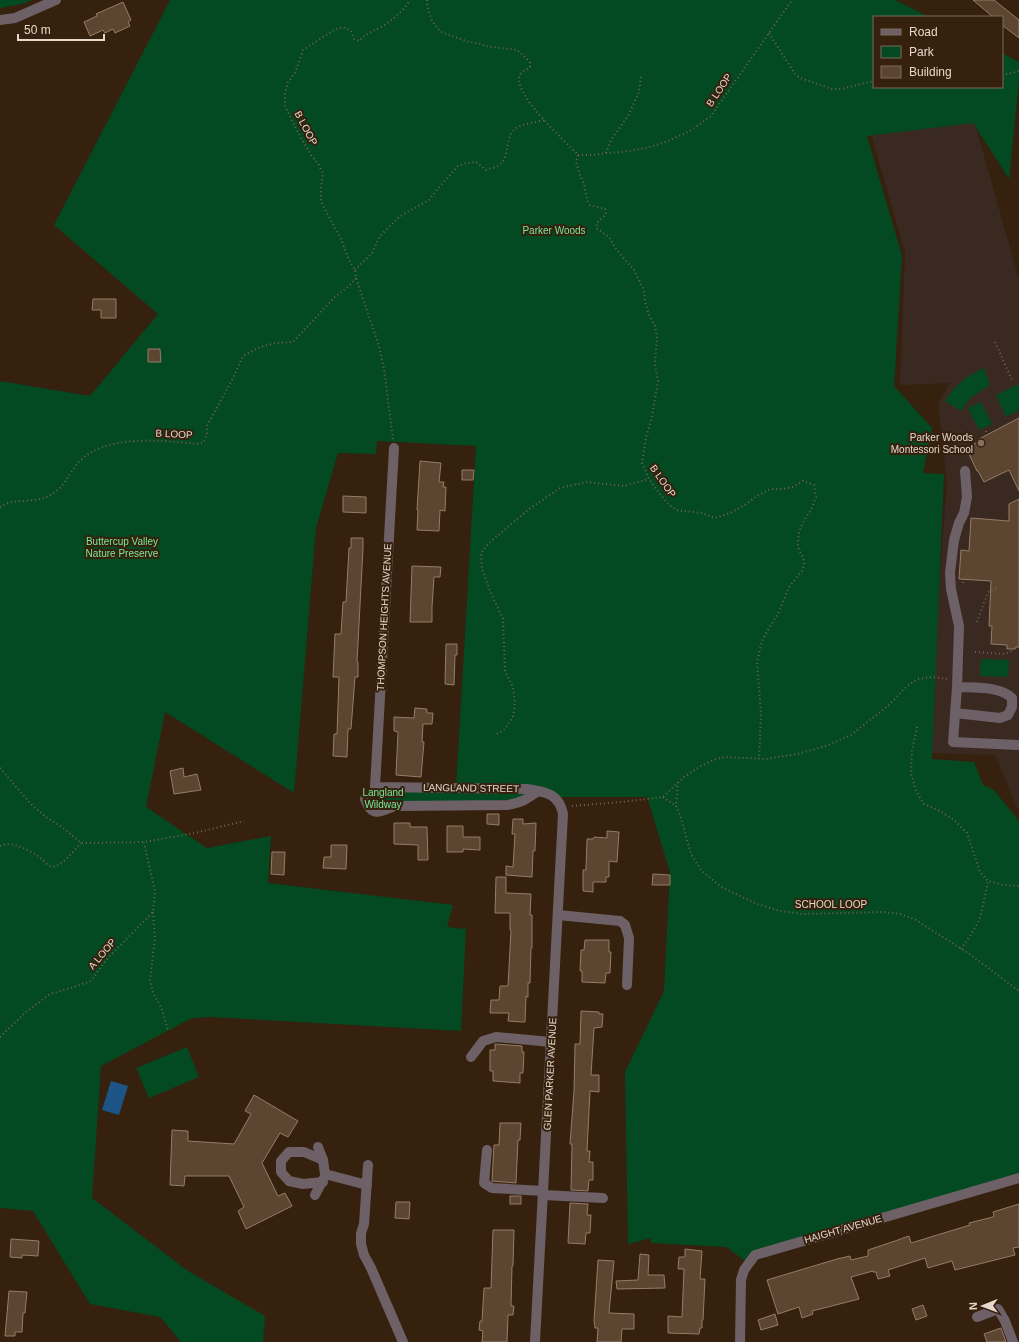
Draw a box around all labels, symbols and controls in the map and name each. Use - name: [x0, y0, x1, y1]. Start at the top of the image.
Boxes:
- scale bar: [18, 16, 104, 42]
- legend: [873, 16, 1003, 88]
- text: 50 m: [24, 23, 51, 37]
- text: Road: [909, 25, 938, 39]
- text: Park: [909, 45, 935, 59]
- text: Building: [909, 65, 952, 79]
- street label: B LOOP: [704, 71, 734, 109]
- street label: B LOOP: [292, 109, 320, 147]
- park label: Parker Woods: [522, 225, 586, 236]
- street label: B LOOP: [155, 428, 193, 440]
- place label: Parker Woods Montessori School: [891, 432, 973, 455]
- marker: Parker Woods Montessori School: [976, 438, 986, 448]
- street label: B LOOP: [648, 463, 678, 500]
- park label: Buttercup Valley Nature Preserve: [86, 536, 159, 559]
- street label: THOMPSON HEIGHTS AVENUE: [375, 543, 393, 691]
- street label: LANGLAND STREET: [423, 782, 519, 794]
- park label: Langland Wildway: [362, 787, 404, 810]
- street label: SCHOOL LOOP: [795, 899, 868, 910]
- street label: A LOOP: [86, 936, 118, 972]
- street label: GLEN PARKER AVENUE: [542, 1017, 558, 1131]
- street label: HAIGHT AVENUE: [803, 1213, 883, 1245]
- north arrow: [963, 1286, 1003, 1326]
- text: N: [967, 1302, 979, 1310]

